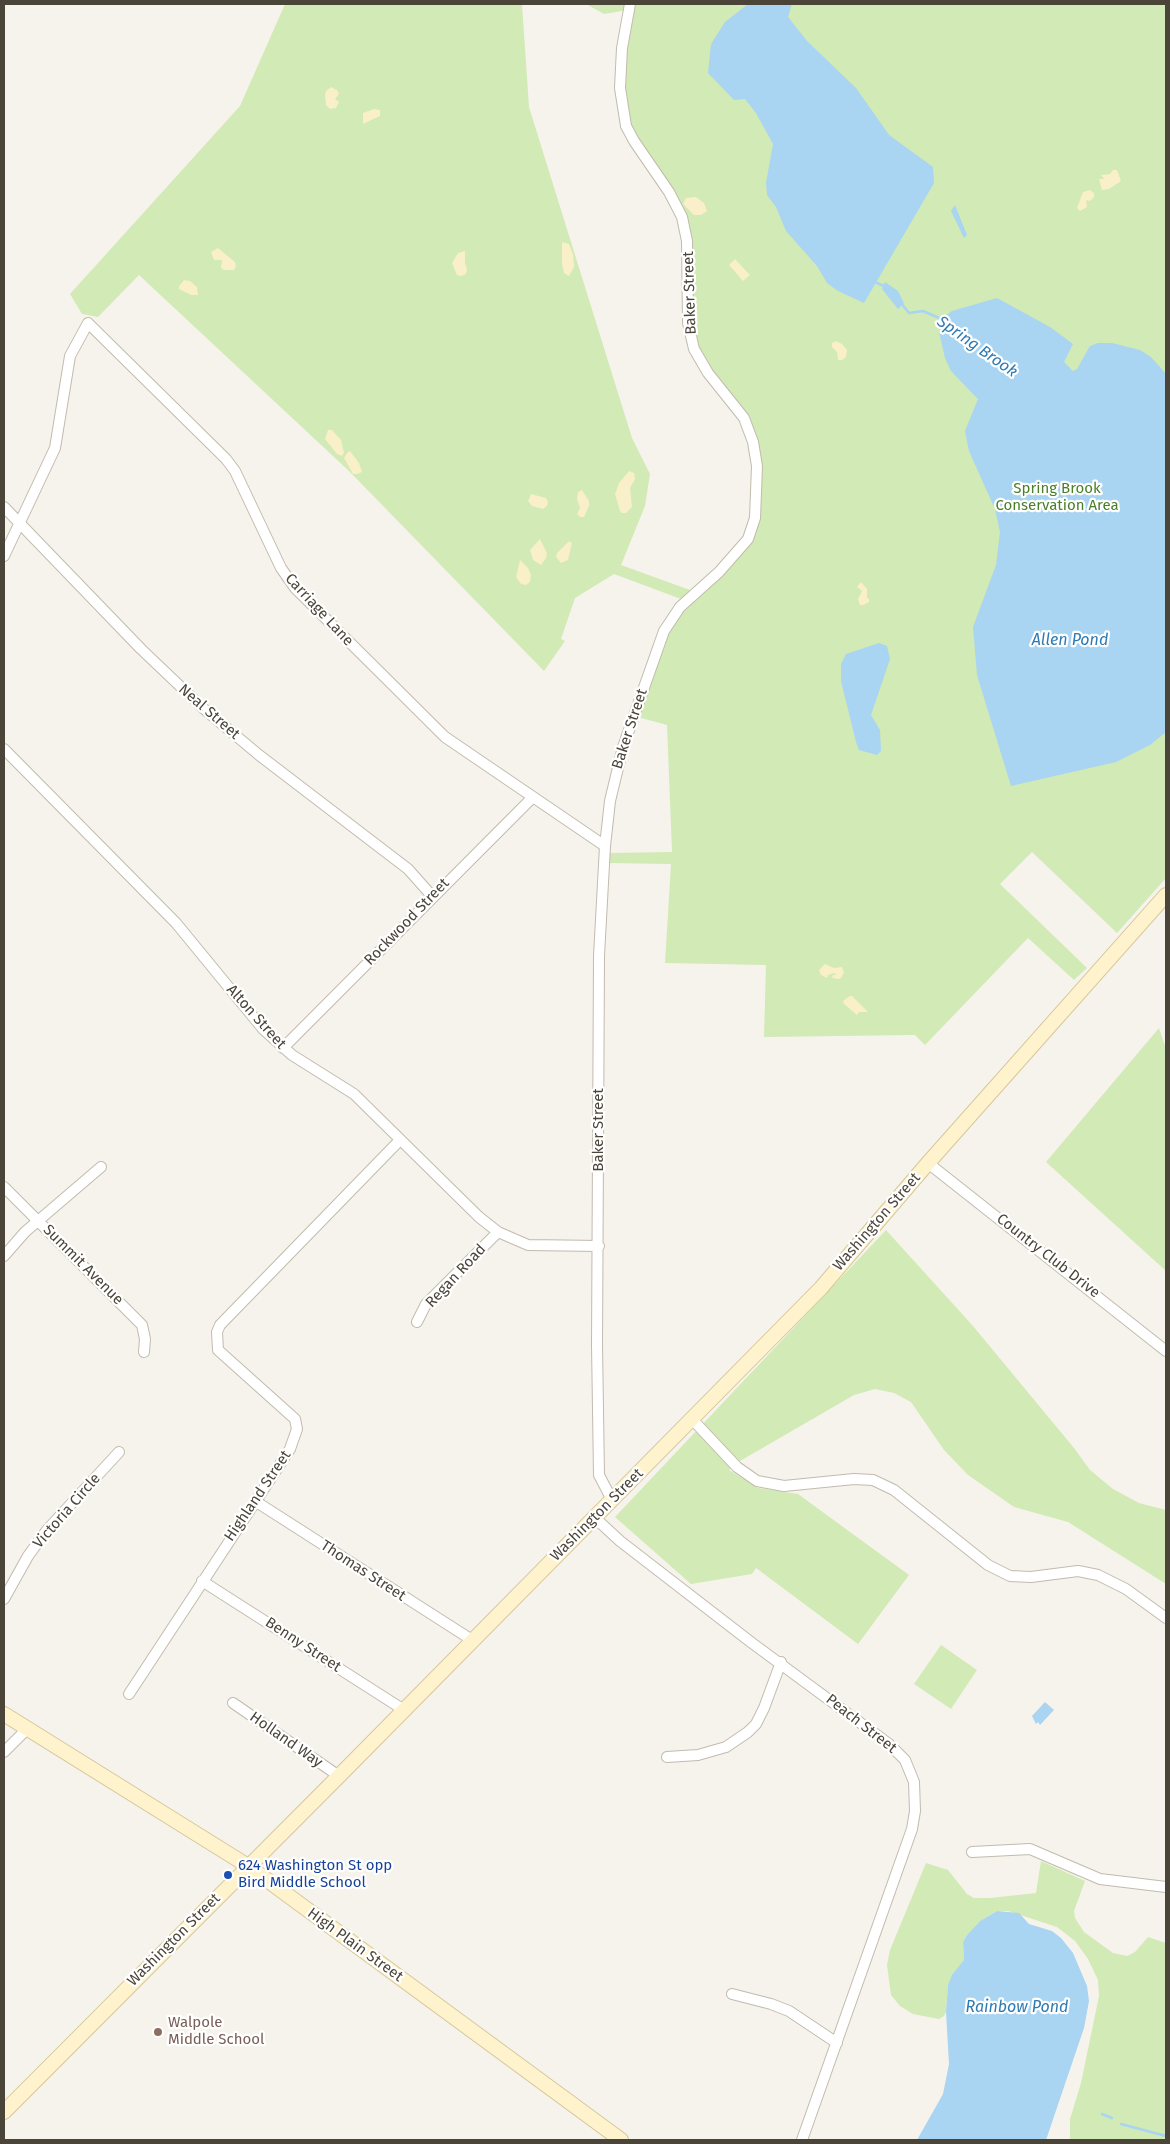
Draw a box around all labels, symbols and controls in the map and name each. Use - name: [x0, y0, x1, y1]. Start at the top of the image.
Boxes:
- street label: Baker Street: [680, 251, 700, 335]
- water label: Spring Brook: [933, 312, 1021, 382]
- park label: Spring Brook Conservation Area: [995, 480, 1119, 515]
- street label: Carriage Lane: [281, 570, 357, 650]
- water label: Allen Pond: [1032, 631, 1108, 651]
- street label: Neal Street: [175, 680, 243, 744]
- street label: Baker Street: [609, 687, 651, 771]
- street label: Rockwood Street: [361, 875, 453, 969]
- street label: Alton Street: [222, 981, 290, 1053]
- street label: Baker Street: [590, 1088, 608, 1172]
- street label: Washington Street: [830, 1169, 924, 1275]
- street label: Country Club Drive: [993, 1210, 1103, 1302]
- street label: Summit Avenue: [39, 1221, 127, 1309]
- street label: Regan Road: [422, 1241, 490, 1311]
- street label: Highland Street: [221, 1447, 295, 1545]
- street label: Washington Street: [547, 1465, 647, 1565]
- street label: Victoria Circle: [30, 1470, 104, 1552]
- street label: Thomas Street: [317, 1537, 409, 1605]
- street label: Benny Street: [262, 1614, 344, 1676]
- street label: Peach Street: [822, 1691, 900, 1757]
- street label: Holland Way: [246, 1708, 326, 1772]
- place label: 624 Washington St opp Bird Middle School: [238, 1857, 392, 1892]
- marker: 624 Washington St opp Bird Middle School: [222, 1869, 234, 1881]
- street label: Washington Street: [124, 1890, 224, 1990]
- street label: High Plain Street: [304, 1904, 406, 1986]
- water label: Rainbow Pond: [966, 1998, 1068, 2018]
- place label: Walpole Middle School: [168, 2014, 264, 2049]
- marker: Walpole Middle School: [152, 2026, 164, 2038]

